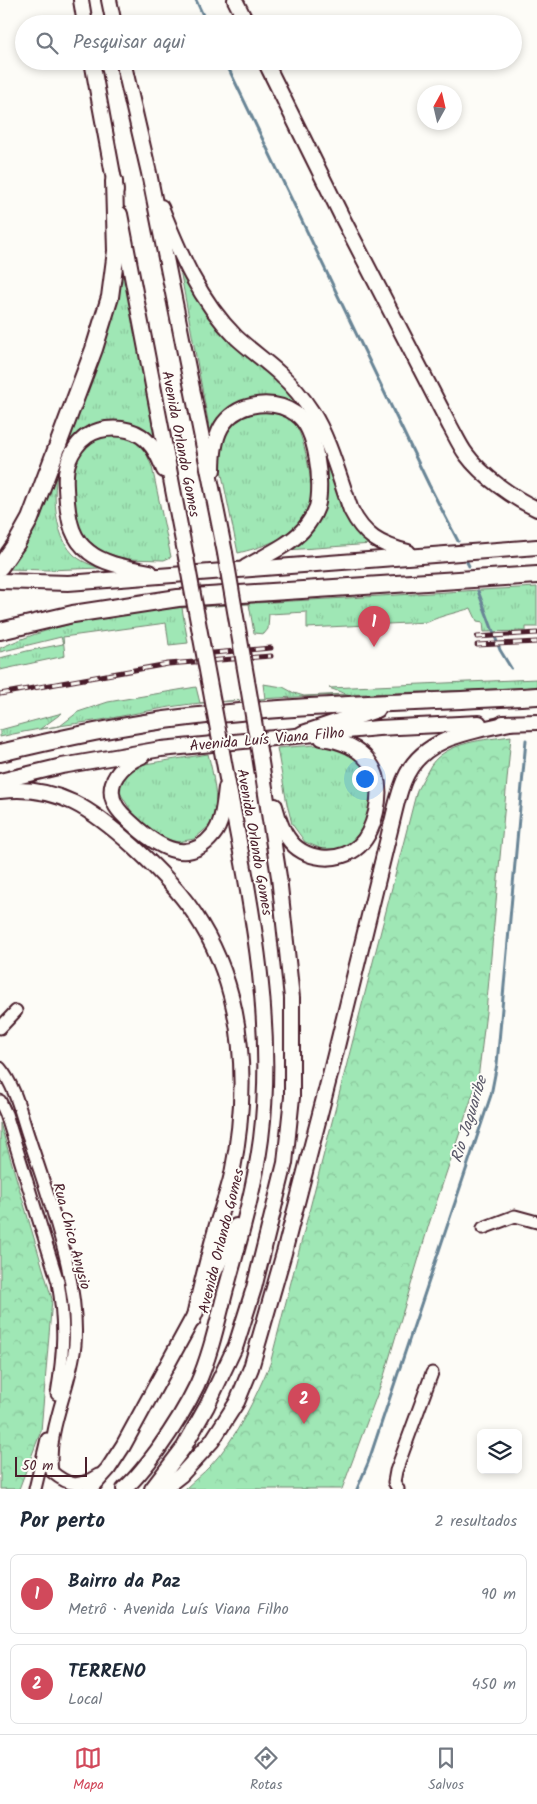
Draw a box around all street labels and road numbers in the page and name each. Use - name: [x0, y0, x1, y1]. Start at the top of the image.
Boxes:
- street label: Avenida Orlando Gomes: [154, 369, 206, 520]
- street label: Avenida Luís Viana Filho: [189, 721, 346, 759]
- street label: Avenida Orlando Gomes: [229, 767, 279, 918]
- street label: Avenida Orlando Gomes: [192, 1166, 252, 1316]
- street label: Rua Chico Anysio: [45, 1180, 97, 1293]

